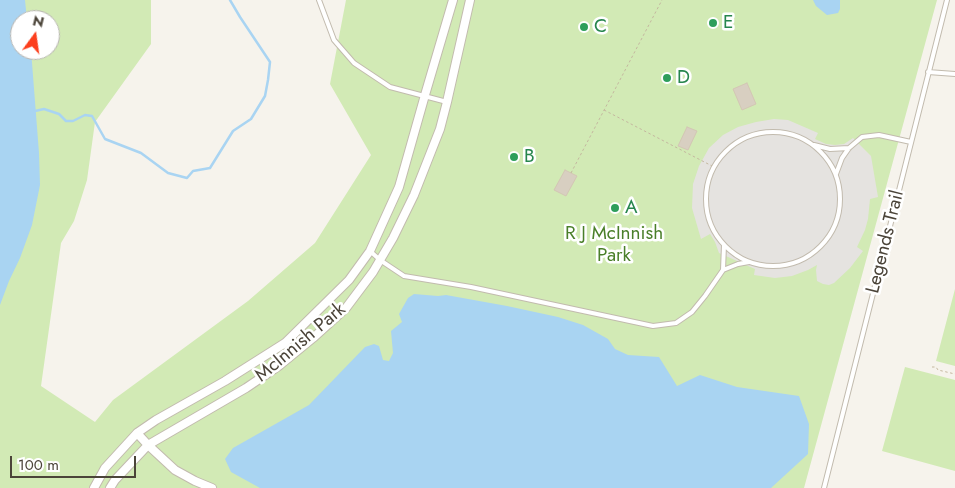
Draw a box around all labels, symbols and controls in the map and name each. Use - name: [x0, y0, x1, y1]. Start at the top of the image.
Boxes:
- north arrow: [10, 10, 60, 60]
- text: N: [31, 10, 46, 32]
- place label: E: [723, 12, 733, 34]
- place label: C: [594, 16, 607, 38]
- marker: E: [707, 17, 719, 29]
- marker: C: [578, 21, 590, 33]
- place label: D: [677, 67, 690, 89]
- marker: D: [661, 72, 673, 84]
- place label: B: [524, 146, 535, 168]
- marker: B: [508, 151, 520, 163]
- street label: Legends Trail: [862, 188, 910, 296]
- place label: A: [625, 197, 638, 219]
- marker: A: [609, 202, 621, 214]
- park label: R J McInnish Park: [565, 223, 663, 267]
- street label: McInnish Park: [251, 299, 351, 387]
- scale bar: [12, 446, 139, 478]
- text: 100 m: [18, 454, 59, 476]

